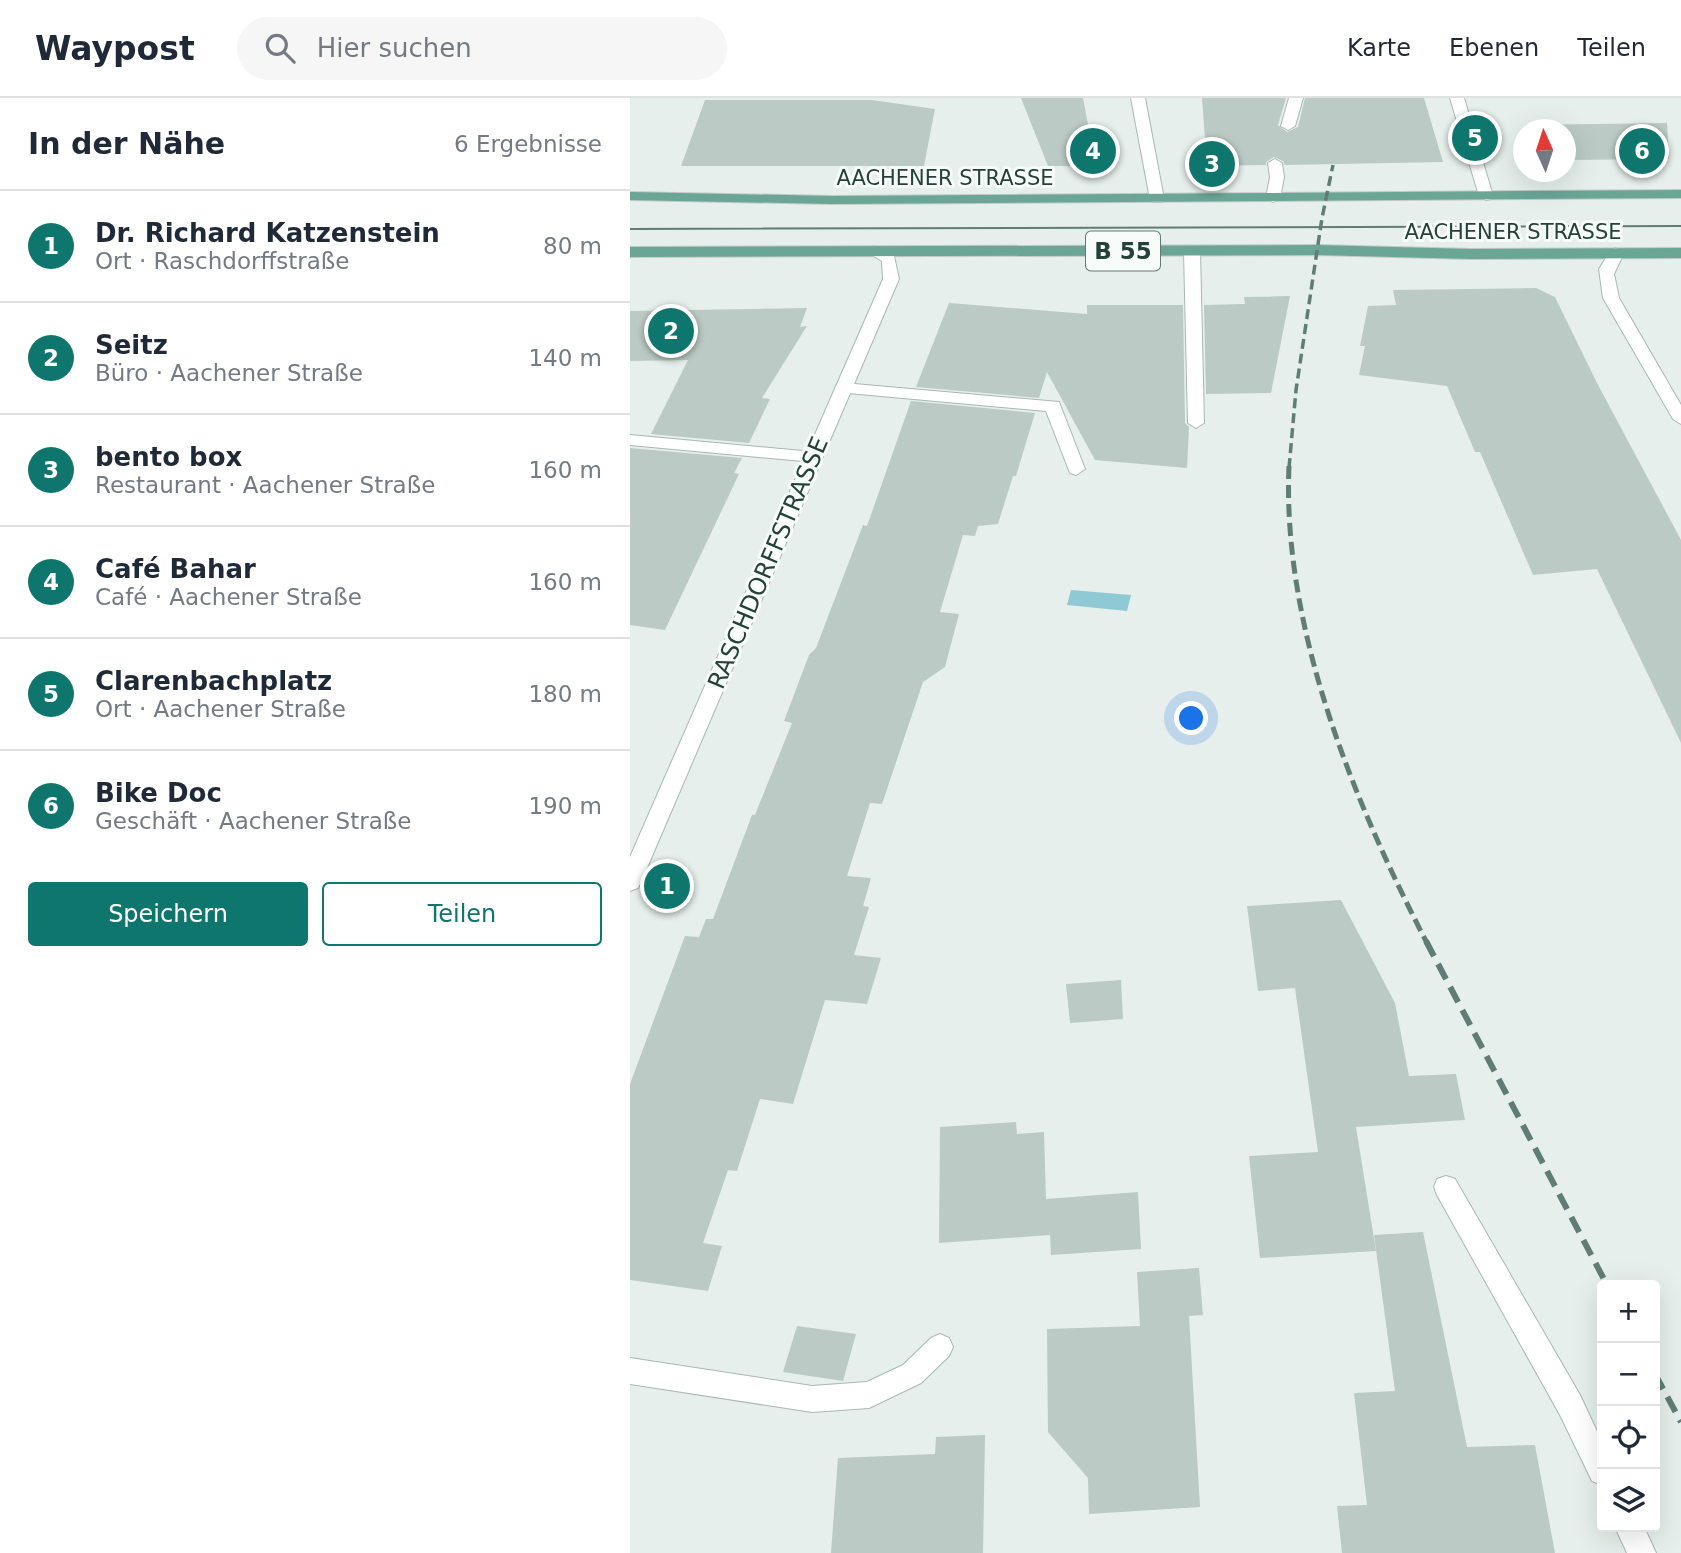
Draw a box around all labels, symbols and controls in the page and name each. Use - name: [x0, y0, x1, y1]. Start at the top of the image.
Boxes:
- search box: [237, 17, 727, 80]
- text: Waypost: [35, 29, 195, 68]
- icon: search: [261, 29, 299, 67]
- text: Hier suchen: [317, 33, 472, 63]
- text: Karte: [1347, 34, 1411, 62]
- text: Ebenen: [1449, 34, 1539, 62]
- text: Teilen: [1577, 34, 1646, 62]
- pin: 5: [1452, 112, 1498, 164]
- north arrow: [1513, 119, 1576, 182]
- pin: 4: [1070, 125, 1116, 177]
- pin: 6: [1619, 125, 1665, 177]
- text: In der Nähe: [28, 126, 225, 161]
- text: 6 Ergebnisse: [454, 131, 602, 157]
- pin: 3: [1189, 138, 1235, 190]
- street label: AACHENER STRASSE: [836, 166, 1054, 190]
- text: Dr. Richard Katzenstein: [95, 218, 440, 248]
- street label: AACHENER STRASSE: [1404, 220, 1622, 244]
- road number: B 55: [1086, 232, 1160, 270]
- text: 1: [43, 233, 59, 259]
- text: 80 m: [543, 233, 602, 259]
- text: Ort · Raschdorffstraße: [95, 248, 349, 274]
- pin: 2: [648, 305, 694, 357]
- text: Seitz: [95, 330, 168, 360]
- text: 2: [43, 345, 59, 371]
- text: 140 m: [528, 345, 602, 371]
- text: Büro · Aachener Straße: [95, 360, 363, 386]
- street label: RASCHDORFFSTRASSE: [702, 433, 834, 693]
- text: bento box: [95, 442, 242, 472]
- text: 3: [43, 457, 59, 483]
- text: 160 m: [528, 457, 602, 483]
- text: Restaurant · Aachener Straße: [95, 472, 435, 498]
- text: Café Bahar: [95, 554, 256, 584]
- text: 4: [43, 569, 59, 595]
- text: 160 m: [528, 569, 602, 595]
- text: Café · Aachener Straße: [95, 584, 362, 610]
- text: Clarenbachplatz: [95, 666, 332, 696]
- text: 5: [43, 681, 59, 707]
- text: 180 m: [528, 681, 602, 707]
- text: Ort · Aachener Straße: [95, 696, 346, 722]
- your location: [1174, 701, 1208, 735]
- text: Bike Doc: [95, 778, 222, 808]
- text: 6: [43, 793, 59, 819]
- text: 190 m: [528, 793, 602, 819]
- text: Geschäft · Aachener Straße: [95, 808, 411, 834]
- pin: 1: [644, 860, 690, 912]
- button: Speichern: [28, 882, 308, 946]
- button: Teilen: [322, 882, 602, 946]
- map controls: [1597, 1280, 1660, 1532]
- button: +: [1597, 1280, 1660, 1343]
- button: −: [1597, 1343, 1660, 1406]
- button: locate: [1597, 1406, 1660, 1469]
- button: layers: [1597, 1469, 1660, 1532]

